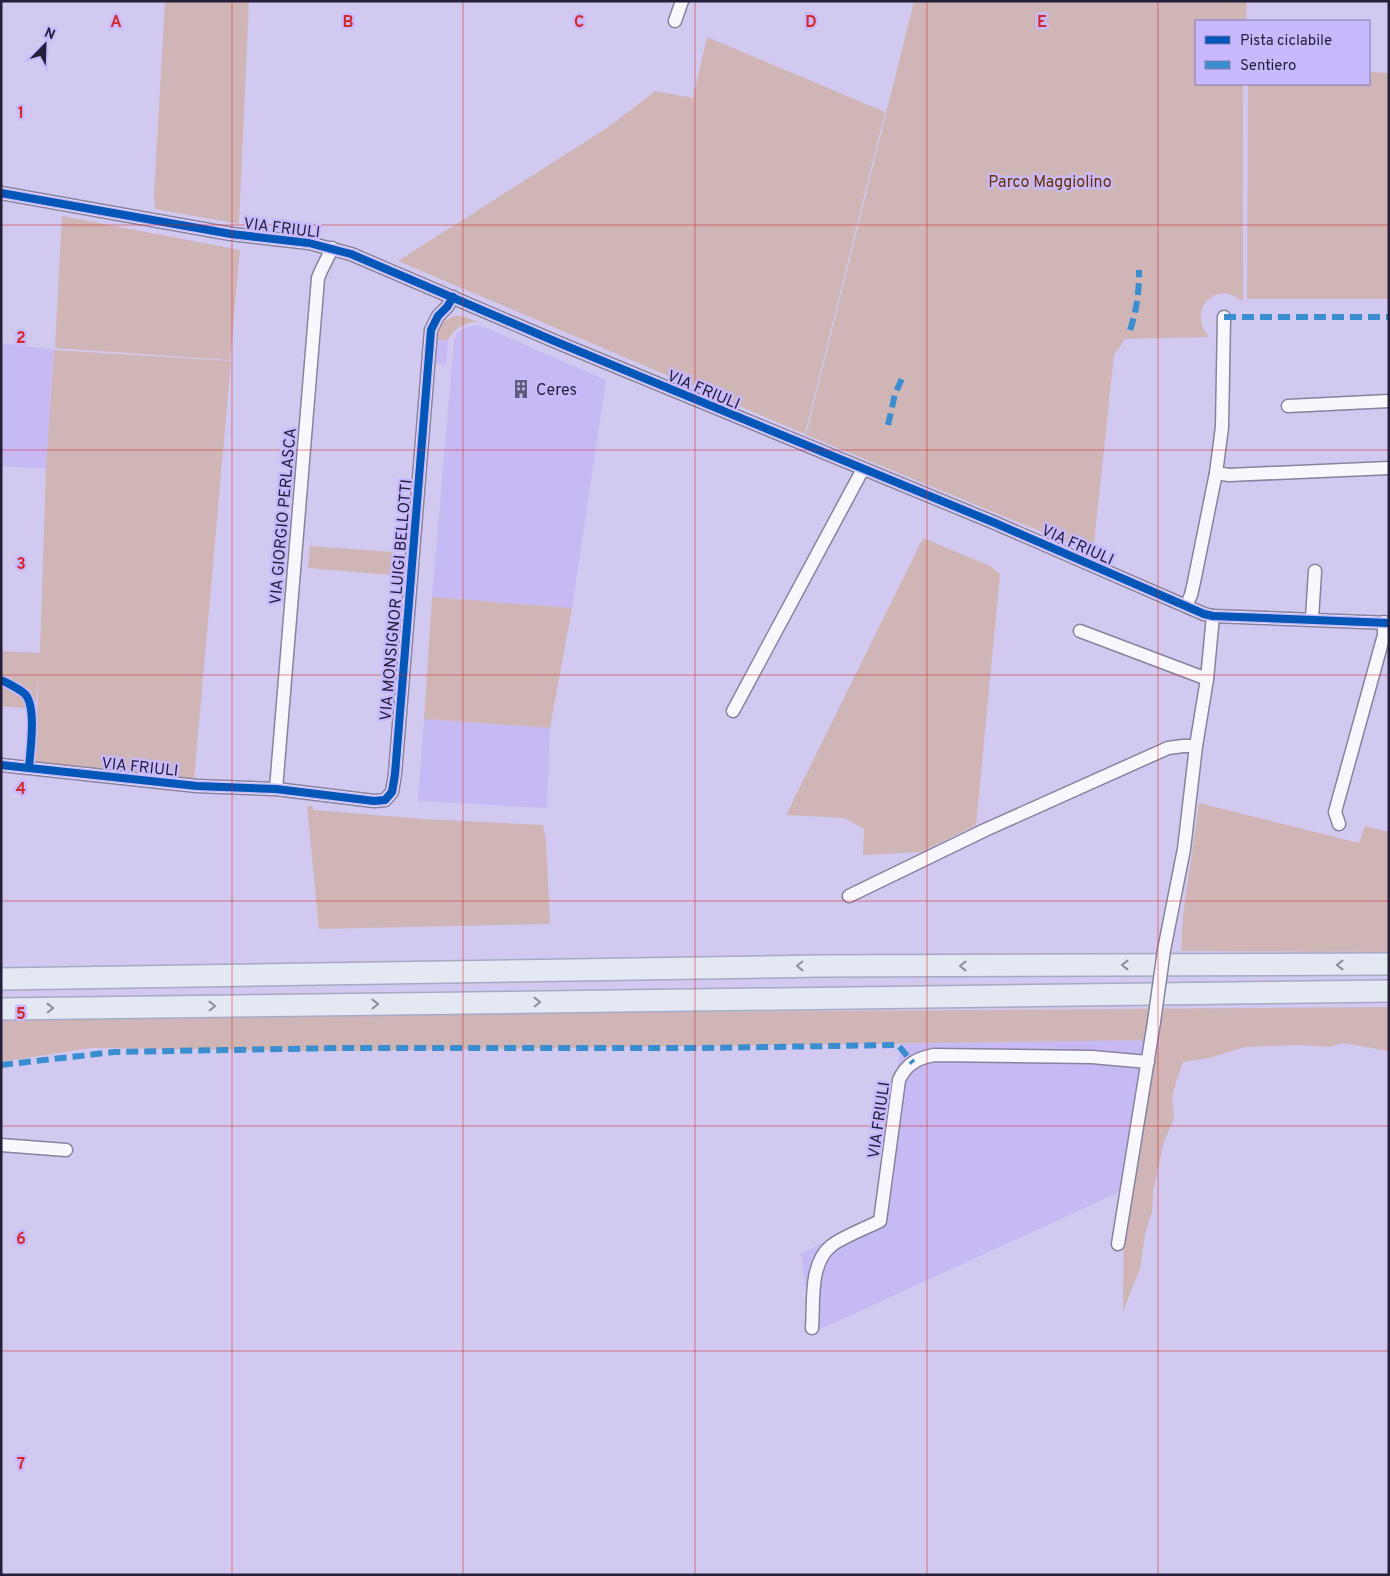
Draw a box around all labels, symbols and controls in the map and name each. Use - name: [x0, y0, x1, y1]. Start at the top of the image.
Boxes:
- text: A: [110, 13, 122, 33]
- text: B: [342, 13, 354, 33]
- text: C: [574, 13, 584, 33]
- text: D: [805, 13, 817, 33]
- text: E: [1037, 13, 1047, 33]
- north arrow: [20, 20, 70, 70]
- legend: [1195, 20, 1370, 85]
- text: N: [42, 25, 57, 44]
- text: Pista ciclabile: [1240, 32, 1332, 51]
- text: Sentiero: [1240, 57, 1296, 76]
- text: 1: [18, 104, 24, 124]
- park label: Parco Maggiolino: [988, 173, 1112, 193]
- street label: VIA FRIULI: [242, 214, 321, 244]
- text: 2: [16, 329, 26, 349]
- street label: VIA FRIULI: [664, 367, 743, 415]
- building icon: Ceres: [510, 378, 532, 400]
- place label: Ceres: [536, 381, 577, 401]
- street label: VIA GIORGIO PERLASCA: [266, 427, 302, 605]
- street label: VIA MONSIGNOR LUIGI BELLOTTI: [376, 479, 418, 722]
- street label: VIA FRIULI: [1038, 521, 1117, 571]
- text: 3: [16, 555, 26, 575]
- street label: VIA FRIULI: [100, 754, 179, 782]
- text: 4: [16, 780, 26, 800]
- one-way arrow: [1121, 960, 1128, 970]
- one-way arrow: [1336, 960, 1344, 970]
- one-way arrow: [796, 961, 804, 972]
- one-way arrow: [958, 961, 966, 971]
- one-way arrow: [534, 997, 542, 1007]
- one-way arrow: [372, 999, 379, 1009]
- one-way arrow: [209, 1001, 217, 1011]
- one-way arrow: [46, 1003, 54, 1013]
- text: 5: [16, 1005, 26, 1025]
- street label: VIA FRIULI: [865, 1081, 895, 1160]
- text: 6: [16, 1230, 26, 1250]
- text: 7: [17, 1455, 25, 1475]

